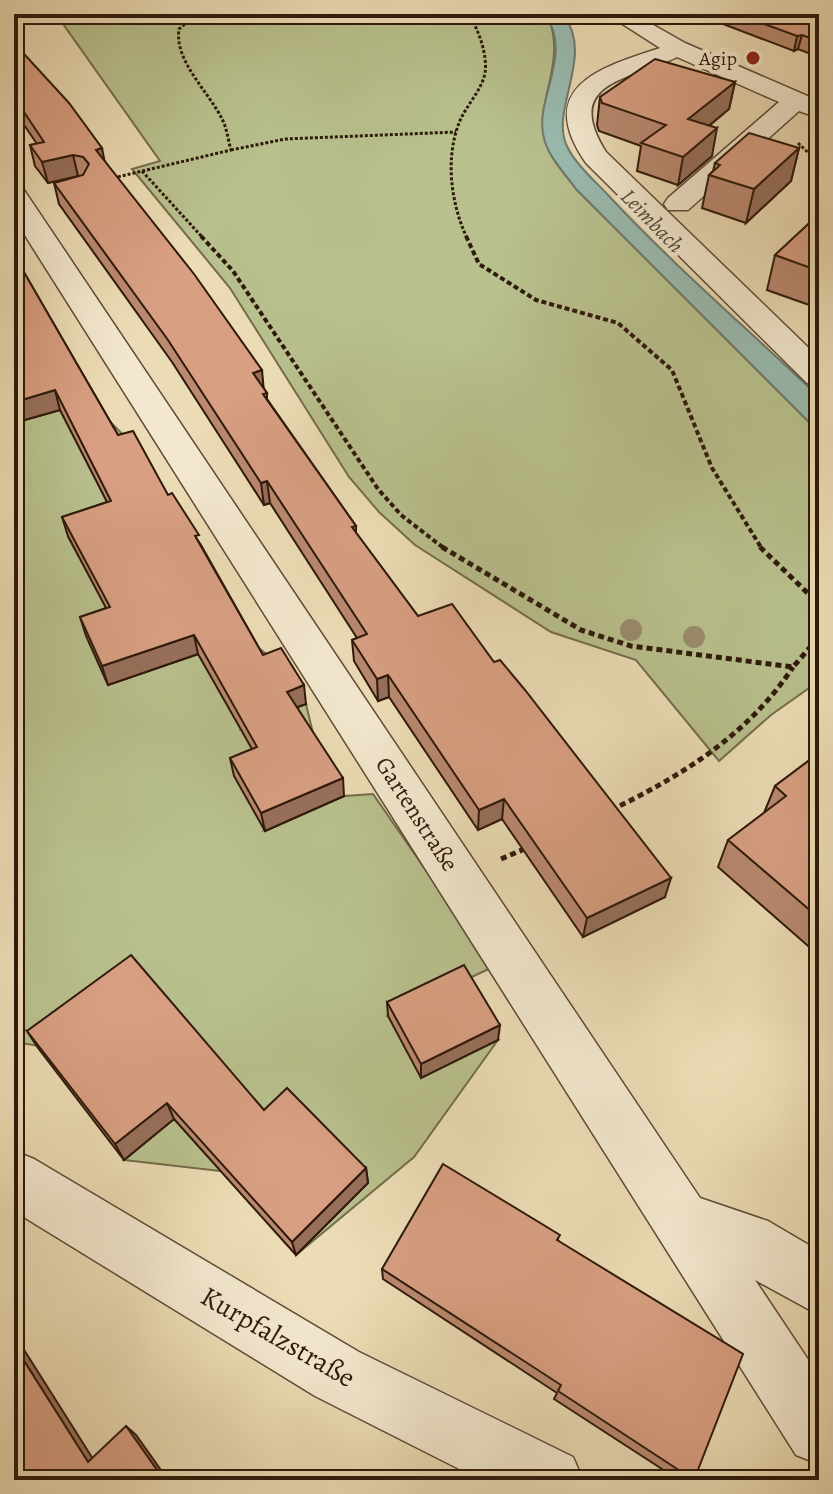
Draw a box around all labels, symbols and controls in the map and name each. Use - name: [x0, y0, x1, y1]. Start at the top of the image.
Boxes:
- place label: Agip: [698, 45, 737, 72]
- marker: Agip: [744, 49, 762, 67]
- water label: Leimbach: [614, 182, 690, 260]
- street label: Gartenstraße: [368, 751, 466, 877]
- street label: Kurpfalzstraße: [194, 1277, 362, 1397]

